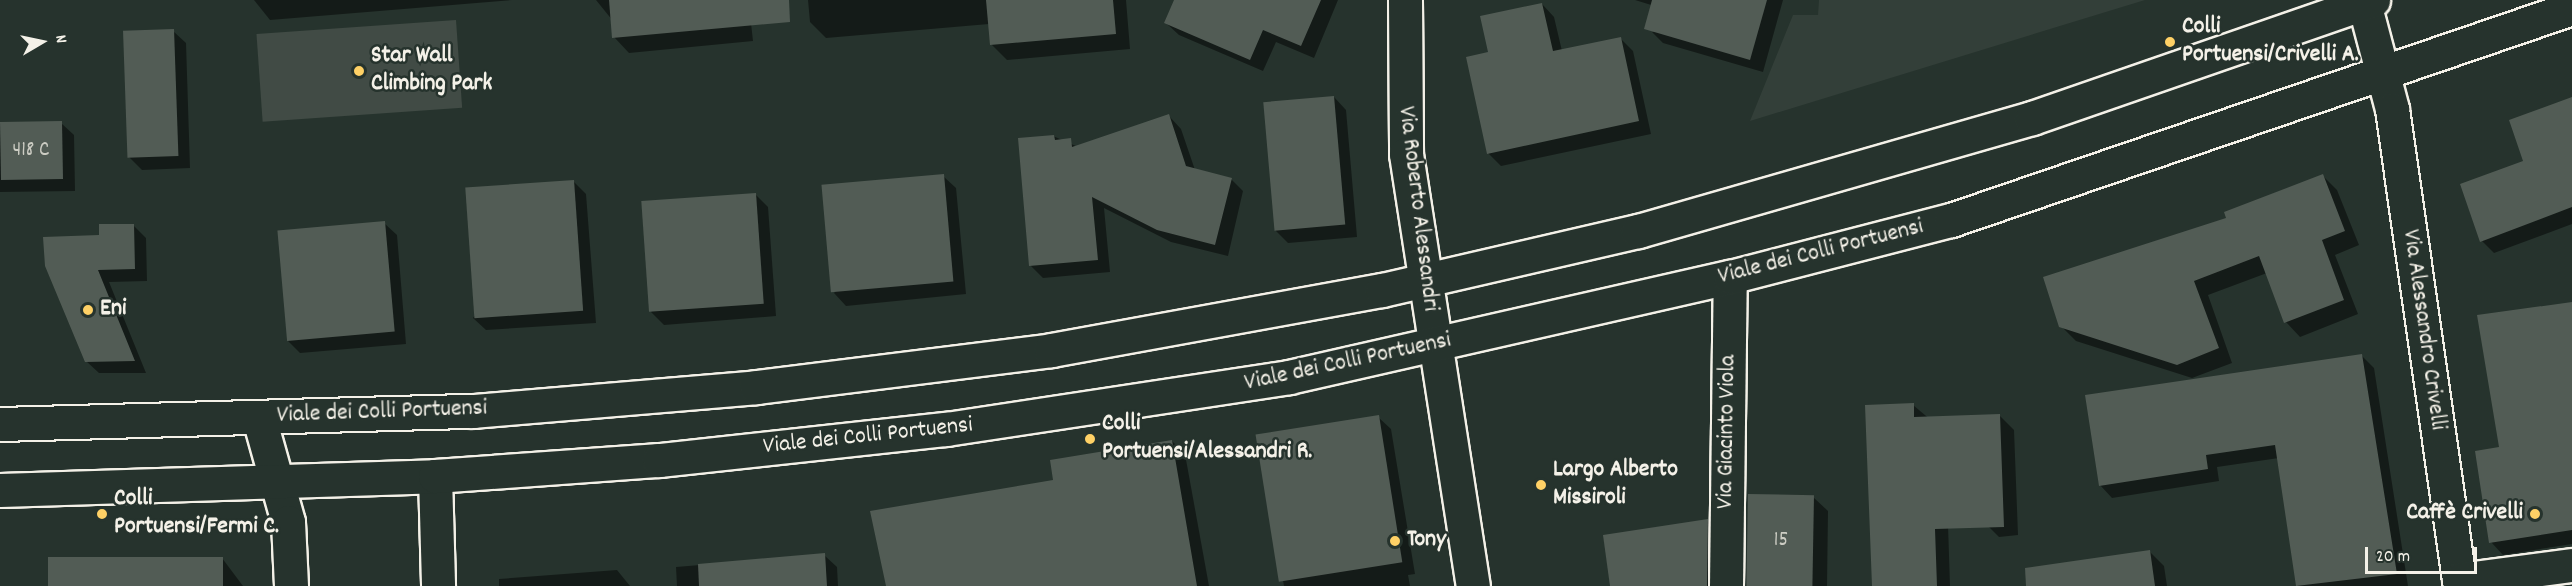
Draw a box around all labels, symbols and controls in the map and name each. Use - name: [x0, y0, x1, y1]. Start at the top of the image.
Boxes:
- north arrow: [12, 12, 72, 72]
- place label: Colli Portuensi/Crivelli A.: [2182, 14, 2359, 70]
- text: N: [48, 33, 72, 45]
- marker: Colli Portuensi/Crivelli A.: [2163, 35, 2177, 49]
- place label: Star Wall Climbing Park: [371, 43, 492, 99]
- marker: Star Wall Climbing Park: [352, 64, 366, 78]
- street label: Via Roberto Alessandri: [1390, 105, 1444, 313]
- house number: 418 C: [13, 138, 49, 164]
- street label: Viale dei Colli Portuensi: [1715, 214, 1927, 292]
- street label: Via Alessandro Crivelli: [2395, 228, 2451, 432]
- place label: Eni: [100, 296, 126, 324]
- marker: Eni: [81, 303, 95, 317]
- street label: Viale dei Colli Portuensi: [1242, 327, 1454, 399]
- street label: Via Giacinto Viola: [1712, 355, 1744, 509]
- street label: Viale dei Colli Portuensi: [276, 395, 488, 431]
- place label: Colli Portuensi/Alessandri R.: [1102, 411, 1312, 467]
- street label: Viale dei Colli Portuensi: [762, 412, 974, 462]
- marker: Colli Portuensi/Alessandri R.: [1083, 432, 1097, 446]
- place label: Largo Alberto Missiroli: [1553, 457, 1678, 513]
- marker: Largo Alberto Missiroli: [1534, 478, 1548, 492]
- place label: Colli Portuensi/Fermi C.: [114, 486, 279, 542]
- place label: Caffè Crivelli: [2406, 500, 2523, 528]
- marker: Colli Portuensi/Fermi C.: [95, 507, 109, 521]
- marker: Caffè Crivelli: [2528, 507, 2542, 521]
- place label: Tony: [1407, 527, 1446, 555]
- house number: 15: [1774, 528, 1788, 554]
- marker: Tony: [1388, 534, 1402, 548]
- scale bar: [2368, 535, 2480, 573]
- text: 20 m: [2376, 545, 2410, 570]

